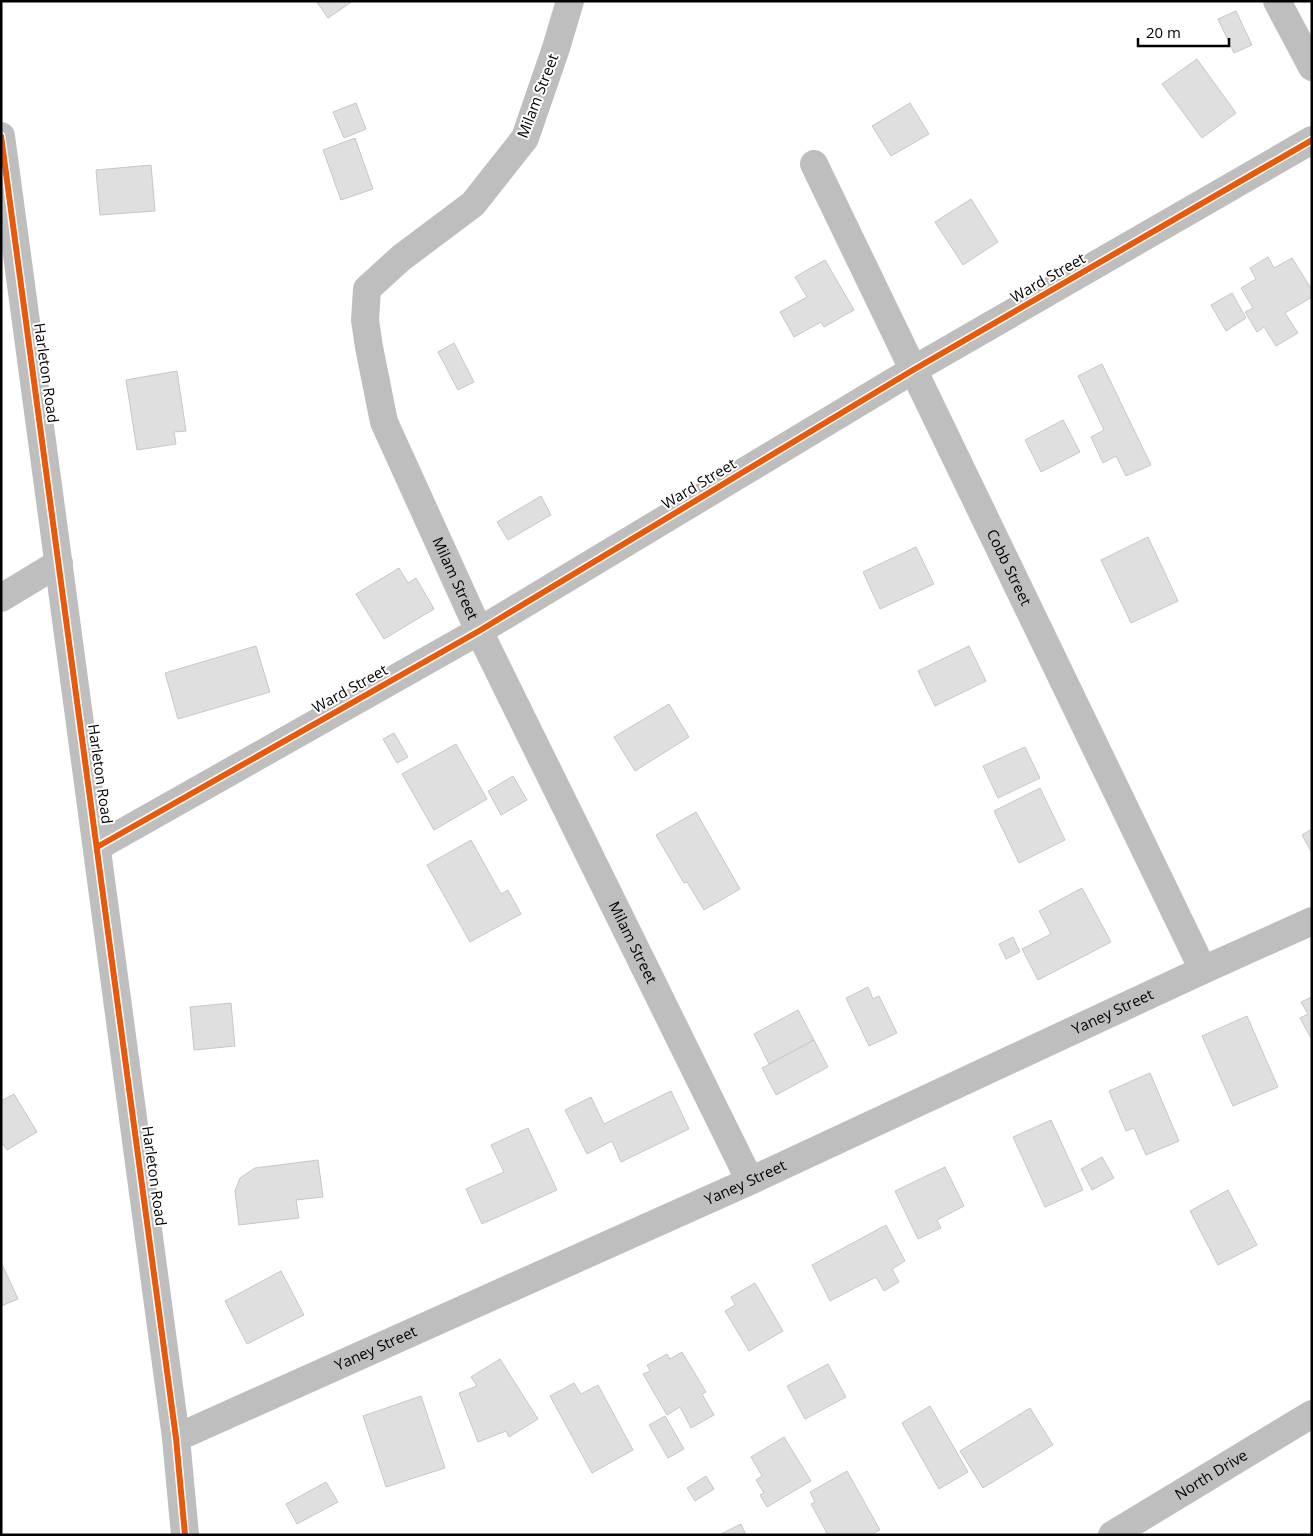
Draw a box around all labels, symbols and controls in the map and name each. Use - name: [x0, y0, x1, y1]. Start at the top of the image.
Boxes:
- scale bar: [1138, 15, 1229, 47]
- text: 20 m: [1146, 22, 1181, 42]
- street label: Milam Street: [512, 50, 562, 141]
- street label: Ward Street: [1006, 248, 1089, 307]
- street label: Harleton Road: [30, 321, 64, 424]
- street label: Ward Street: [658, 453, 739, 513]
- street label: Cobb Street: [983, 525, 1037, 609]
- street label: Milam Street: [428, 533, 484, 623]
- street label: Ward Street: [308, 659, 391, 717]
- street label: Harleton Road: [84, 722, 118, 825]
- street label: Milam Street: [605, 898, 662, 987]
- street label: Yaney Street: [1068, 984, 1156, 1039]
- street label: Harleton Road: [138, 1124, 172, 1227]
- street label: Yaney Street: [701, 1155, 789, 1209]
- street label: Yaney Street: [331, 1321, 420, 1375]
- street label: North Drive: [1171, 1444, 1251, 1504]

